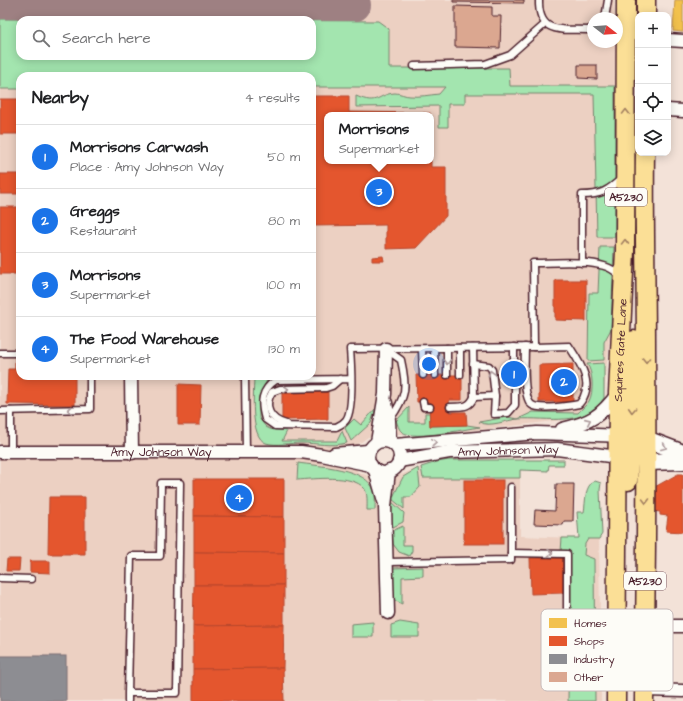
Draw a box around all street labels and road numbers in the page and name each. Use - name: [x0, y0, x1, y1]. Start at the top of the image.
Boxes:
- road number: A5230: [605, 188, 647, 206]
- street label: Squires Gate Lane: [610, 298, 632, 402]
- street label: Amy Johnson Way: [457, 441, 559, 461]
- street label: Amy Johnson Way: [110, 444, 212, 462]
- road number: A5230: [624, 572, 666, 590]

